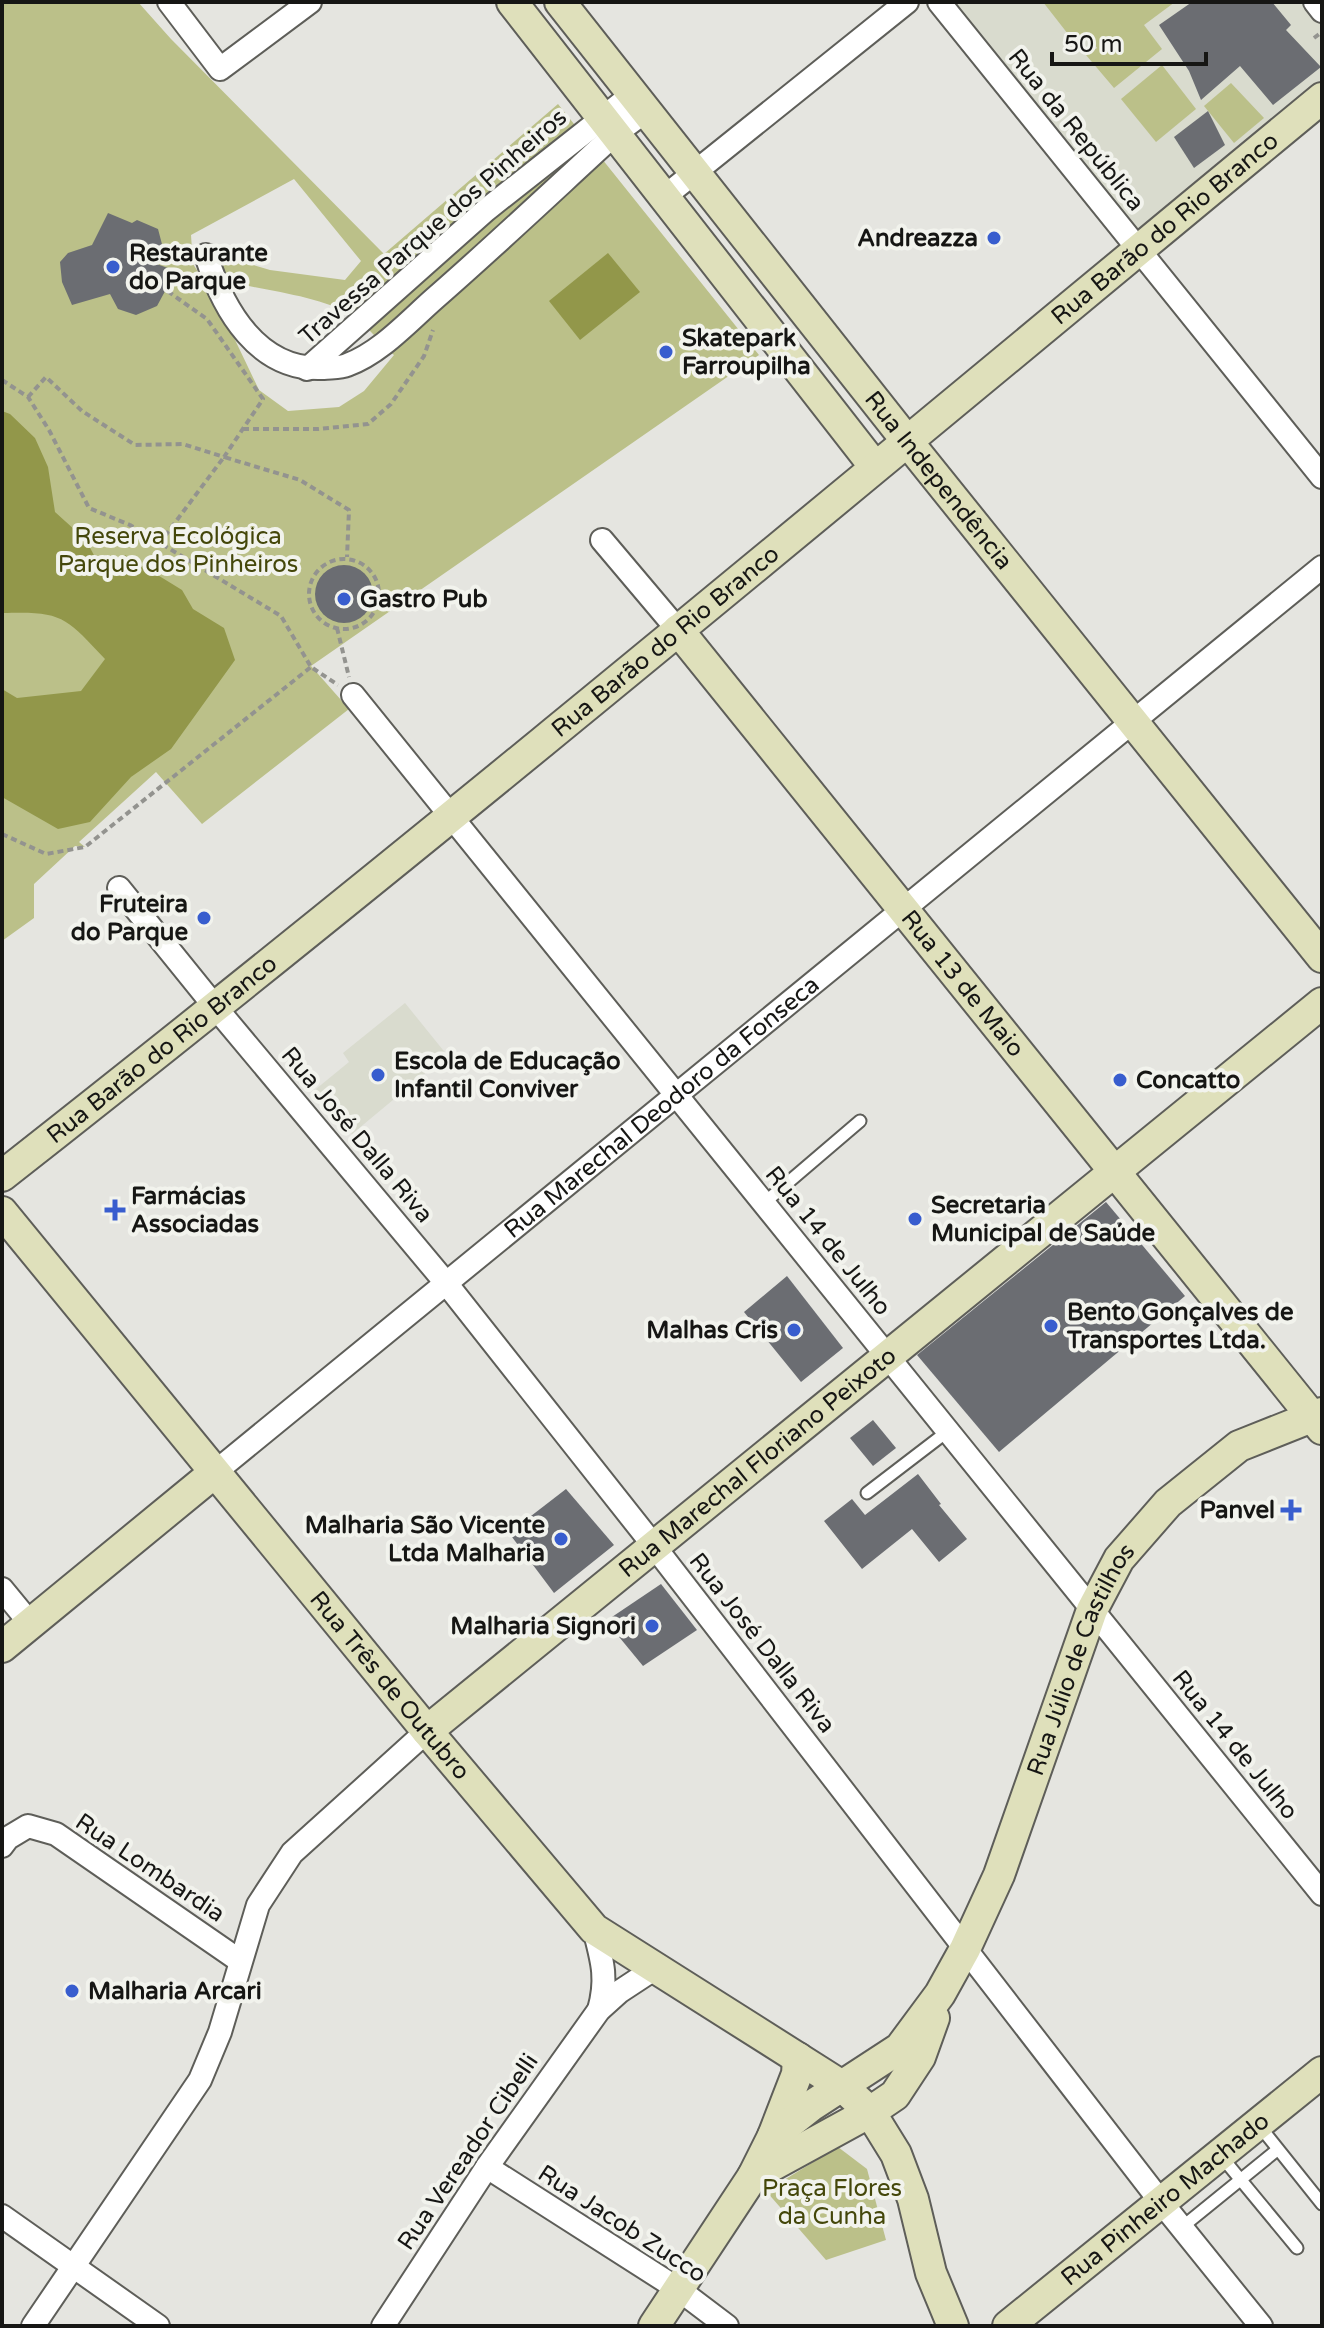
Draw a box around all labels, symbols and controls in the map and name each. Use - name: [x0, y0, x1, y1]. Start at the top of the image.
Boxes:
- scale bar: [1052, 16, 1206, 66]
- text: 50 m: [1064, 30, 1122, 59]
- street label: Rua da República: [1002, 43, 1150, 217]
- street label: Travessa Parque dos Pinheiros: [293, 103, 573, 351]
- street label: Rua Barão do Rio Branco: [1045, 126, 1284, 331]
- place label: Andreazza: [857, 224, 978, 253]
- marker: Andreazza: [985, 229, 1003, 247]
- place label: Restaurante do Parque: [129, 239, 268, 296]
- marker: Restaurante do Parque: [104, 258, 122, 276]
- place label: Skatepark Farroupilha: [682, 324, 811, 381]
- marker: Skatepark Farroupilha: [657, 343, 675, 361]
- street label: Rua Independência: [859, 385, 1019, 575]
- park label: Reserva Ecológica Parque dos Pinheiros: [58, 522, 298, 579]
- street label: Rua Barão do Rio Branco: [545, 539, 785, 743]
- place label: Gastro Pub: [360, 585, 488, 614]
- marker: Gastro Pub: [335, 590, 353, 608]
- place label: Fruteira do Parque: [71, 890, 188, 947]
- street label: Rua 13 de Maio: [895, 904, 1031, 1063]
- marker: Fruteira do Parque: [195, 909, 213, 927]
- street label: Rua Barão do Rio Branco: [41, 949, 283, 1150]
- street label: Rua Marechal Deodoro da Fonseca: [498, 970, 825, 1244]
- street label: Rua José Dalla Riva: [275, 1041, 439, 1229]
- place label: Escola de Educação Infantil Conviver: [394, 1047, 621, 1104]
- marker: Escola de Educação Infantil Conviver: [369, 1066, 387, 1084]
- place label: Concatto: [1136, 1066, 1240, 1095]
- marker: Concatto: [1111, 1071, 1129, 1089]
- street label: Rua 14 de Julho: [759, 1160, 897, 1322]
- place label: Farmácias Associadas: [131, 1182, 259, 1239]
- place label: Secretaria Municipal de Saúde: [931, 1191, 1156, 1248]
- marker: Farmácias Associadas: [106, 1201, 124, 1219]
- marker: Secretaria Municipal de Saúde: [906, 1210, 924, 1228]
- place label: Bento Gonçalves de Transportes Ltda.: [1066, 1298, 1294, 1355]
- place label: Malhas Cris: [646, 1316, 778, 1345]
- marker: Bento Gonçalves de Transportes Ltda.: [1042, 1317, 1060, 1335]
- marker: Malhas Cris: [785, 1321, 803, 1339]
- street label: Rua Marechal Floriano Peixoto: [613, 1341, 902, 1584]
- place label: Panvel: [1199, 1496, 1275, 1525]
- marker: Panvel: [1282, 1501, 1300, 1519]
- place label: Malharia São Vicente Ltda Malharia: [305, 1511, 545, 1568]
- marker: Malharia São Vicente Ltda Malharia: [552, 1530, 570, 1548]
- street label: Rua Júlio de Castilhos: [1021, 1537, 1141, 1779]
- street label: Rua José Dalla Riva: [683, 1547, 841, 1739]
- street label: Rua Três de Outubro: [304, 1585, 476, 1786]
- place label: Malharia Signori: [450, 1612, 636, 1641]
- marker: Malharia Signori: [643, 1617, 661, 1635]
- street label: Rua 14 de Julho: [1166, 1664, 1304, 1826]
- street label: Rua Lombardia: [70, 1807, 230, 1929]
- place label: Malharia Arcari: [88, 1977, 262, 2006]
- marker: Malharia Arcari: [63, 1982, 81, 2000]
- street label: Rua Vereador Cibelli: [391, 2048, 545, 2256]
- street label: Rua Pinheiro Machado: [1055, 2106, 1275, 2292]
- street label: Rua Jacob Zucco: [532, 2159, 712, 2289]
- park label: Praça Flores da Cunha: [762, 2174, 902, 2231]

